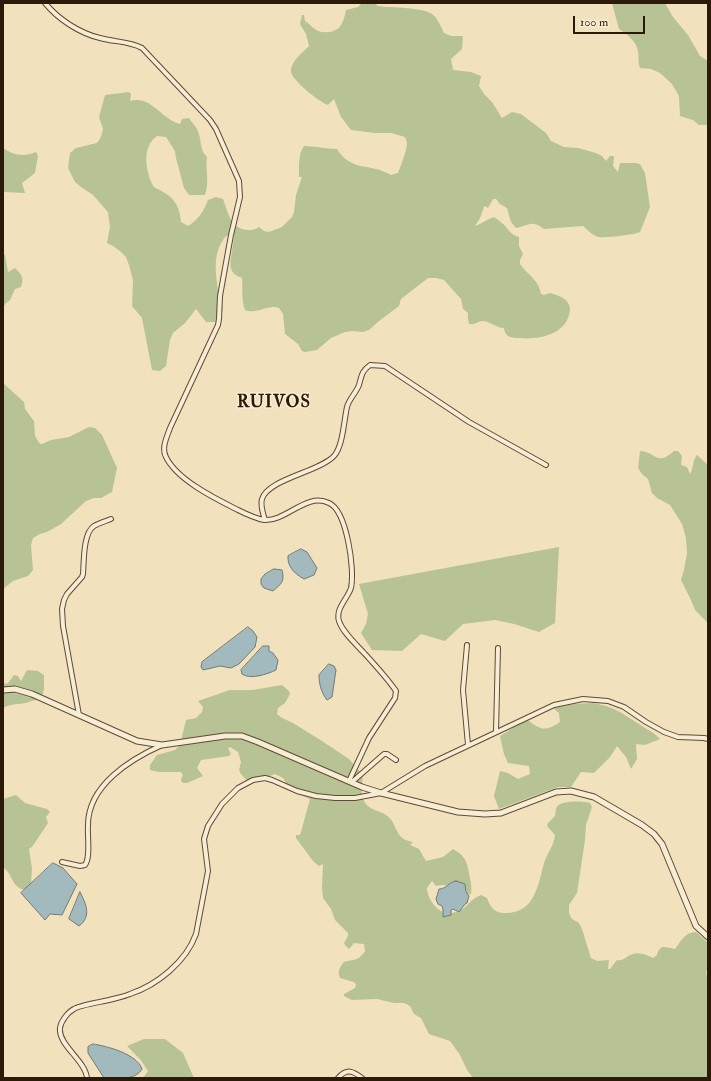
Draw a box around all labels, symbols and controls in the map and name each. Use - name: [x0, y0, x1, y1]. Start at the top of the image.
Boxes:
- scale bar: [575, 8, 647, 34]
- text: 100 m: [580, 15, 608, 30]
- district label: RUIVOS: [237, 393, 311, 413]

